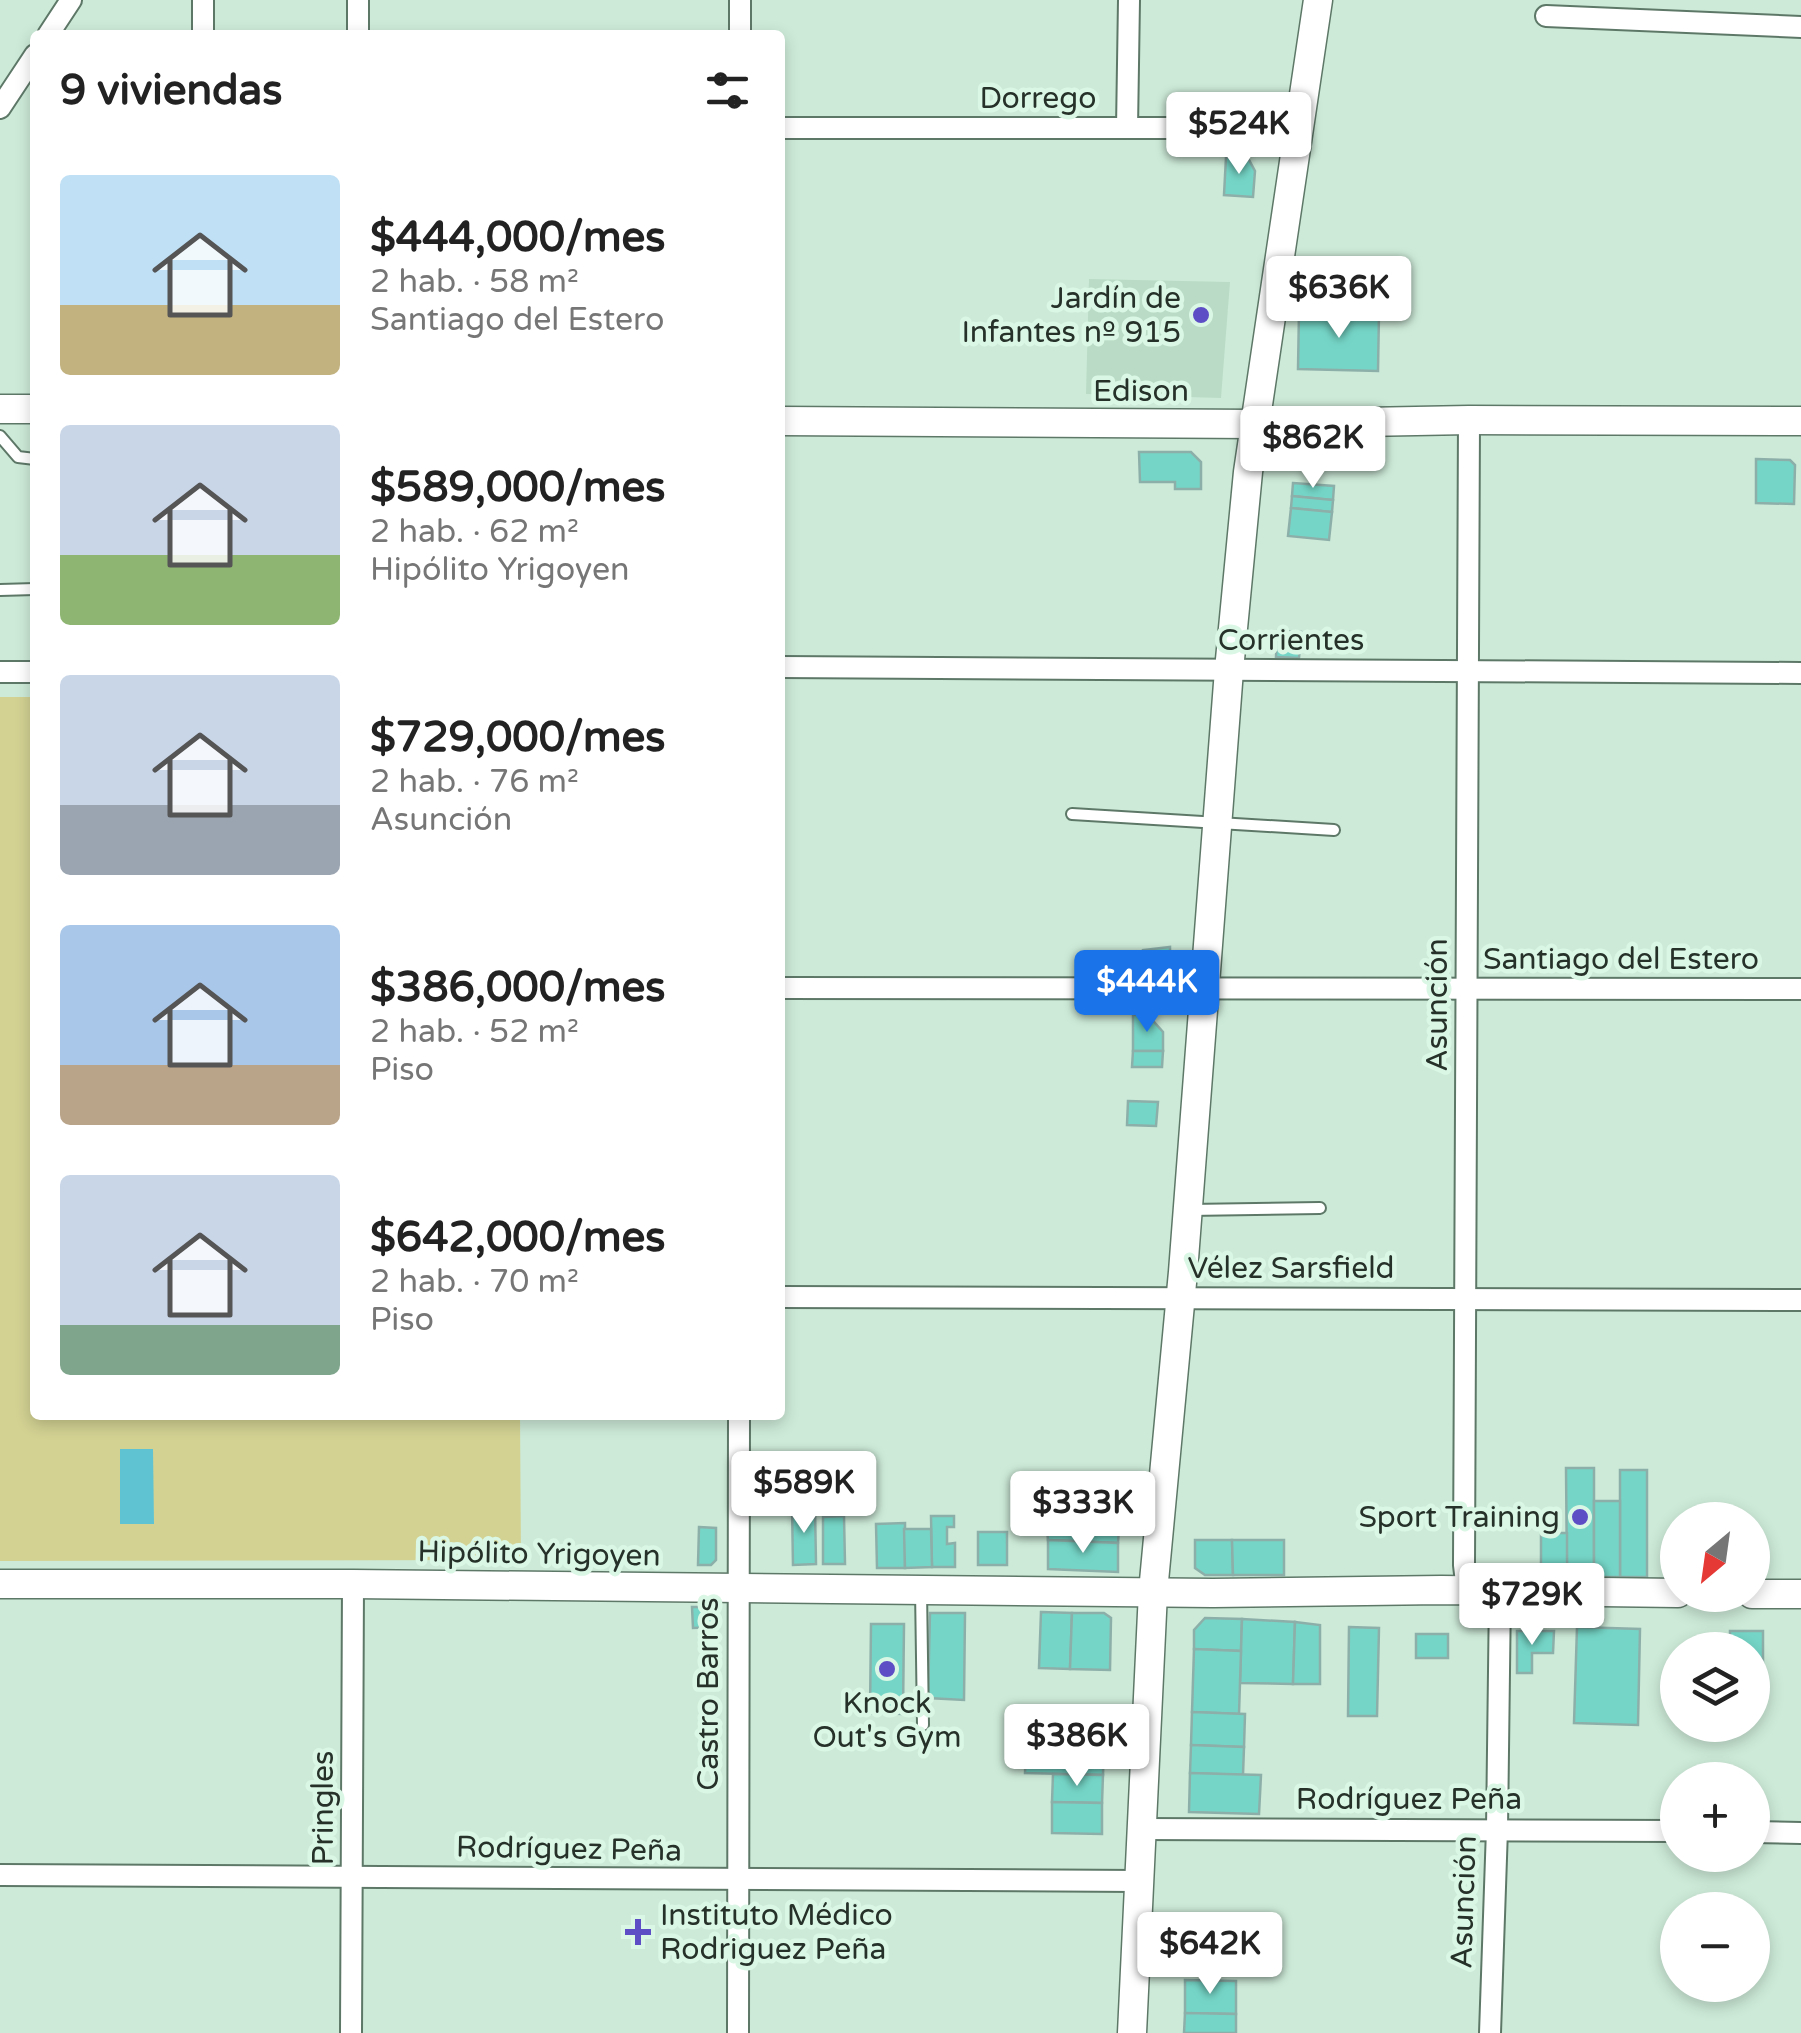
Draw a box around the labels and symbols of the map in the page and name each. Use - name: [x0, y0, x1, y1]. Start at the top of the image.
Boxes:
- street label: Dorrego: [980, 80, 1096, 117]
- pin: $524K: [1169, 92, 1309, 177]
- pin: $636K: [1269, 256, 1409, 341]
- place label: Jardín de Infantes nº 915: [961, 280, 1181, 351]
- marker: Jardín de Infantes nº 915: [1190, 304, 1212, 326]
- street label: Edison: [1093, 373, 1189, 410]
- pin: $862K: [1243, 406, 1383, 491]
- street label: Corrientes: [1218, 622, 1364, 659]
- street label: Asunción: [1419, 938, 1456, 1072]
- street label: Santiago del Estero: [1483, 941, 1759, 978]
- pin: $444K: [1077, 950, 1217, 1035]
- street label: Vélez Sarsfield: [1187, 1250, 1395, 1287]
- pin: $589K: [734, 1451, 874, 1536]
- pin: $333K: [1013, 1471, 1153, 1556]
- place label: Sport Training: [1359, 1499, 1560, 1536]
- north arrow: [1660, 1502, 1770, 1612]
- marker: Sport Training: [1569, 1506, 1591, 1528]
- street label: Hipólito Yrigoyen: [417, 1533, 661, 1575]
- pin: $729K: [1462, 1563, 1602, 1648]
- street label: Castro Barros: [690, 1597, 727, 1791]
- marker: Knock Out's Gym: [876, 1658, 898, 1680]
- place label: Knock Out's Gym: [812, 1685, 962, 1756]
- pin: $386K: [1007, 1704, 1147, 1789]
- street label: Pringles: [305, 1751, 342, 1865]
- street label: Rodríguez Peña: [1296, 1781, 1522, 1818]
- street label: Rodríguez Peña: [456, 1829, 682, 1869]
- street label: Asunción: [1443, 1835, 1485, 1969]
- place label: Instituto Médico Rodriguez Peña: [660, 1897, 893, 1968]
- pin: $642K: [1140, 1912, 1280, 1997]
- marker: Instituto Médico Rodriguez Peña: [625, 1919, 651, 1945]

